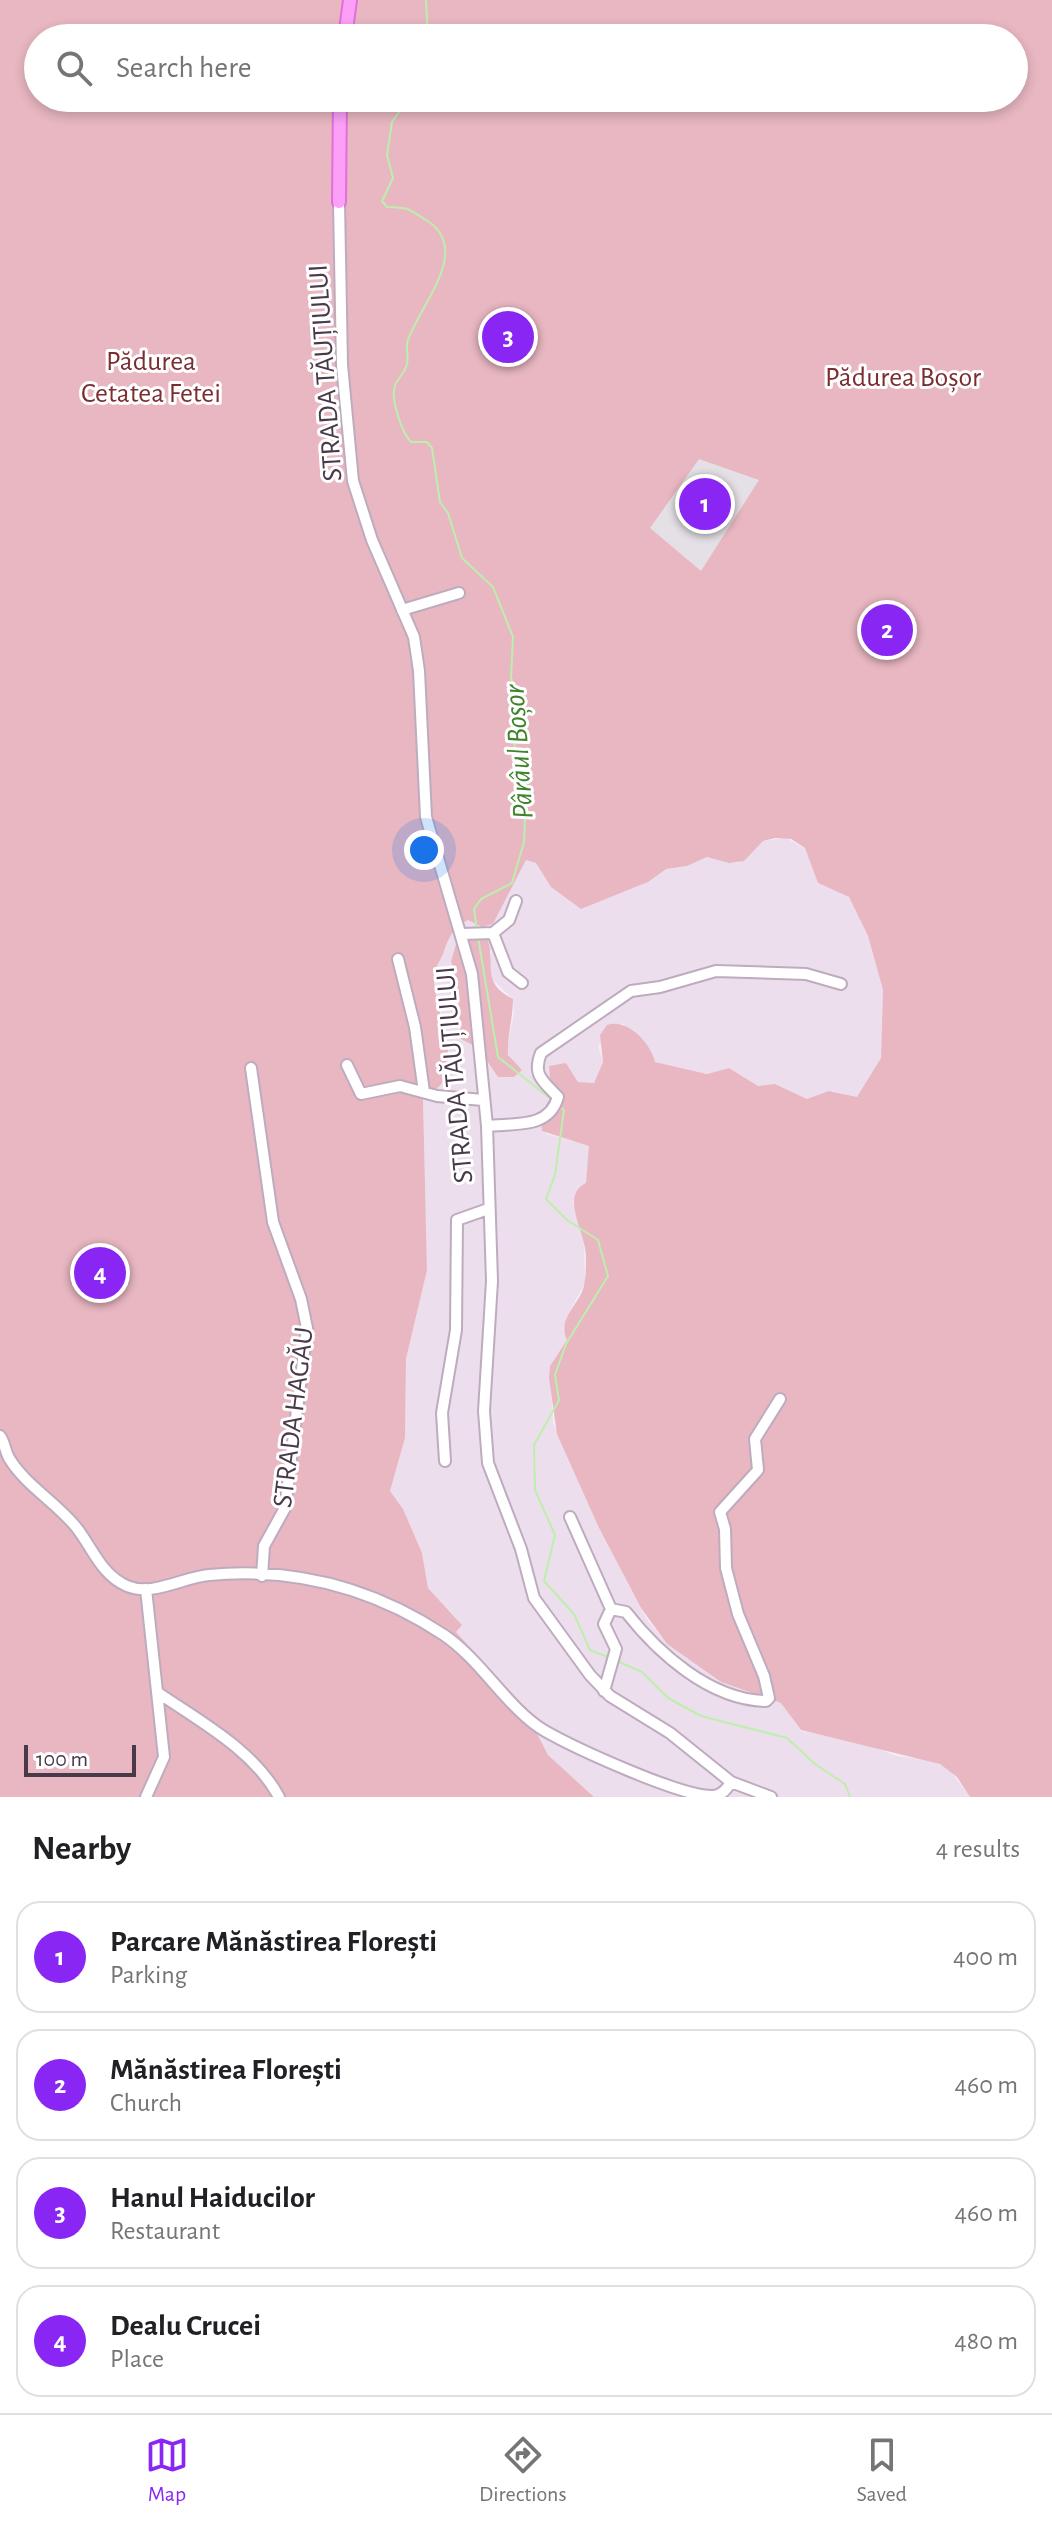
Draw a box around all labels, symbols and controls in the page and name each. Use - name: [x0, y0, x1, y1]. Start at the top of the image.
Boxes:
- search box: [24, 24, 1028, 112]
- icon: search: [52, 46, 96, 90]
- text: Search here: [116, 53, 252, 83]
- street label: STRADA TĂUȚIULUI: [302, 263, 349, 483]
- pin: 3: [482, 307, 534, 367]
- park label: Pădurea Cetatea Fetei: [81, 348, 221, 408]
- park label: Pădurea Boșor: [825, 364, 981, 393]
- pin: 1: [679, 474, 731, 534]
- pin: 2: [861, 600, 913, 660]
- water label: Pârâul Boșor: [499, 682, 541, 820]
- your location: [404, 830, 444, 870]
- street label: STRADA TĂUȚIULUI: [430, 965, 479, 1185]
- pin: 4: [74, 1243, 126, 1303]
- street label: STRADA HAGĂU: [267, 1325, 319, 1509]
- scale bar: [24, 1741, 136, 1777]
- text: 100 m: [36, 1748, 88, 1770]
- text: Nearby: [32, 1832, 131, 1866]
- text: 4 results: [936, 1836, 1020, 1862]
- text: Parcare Mănăstirea Florești: [110, 1927, 437, 1957]
- text: 1: [55, 1944, 65, 1970]
- text: 400 m: [953, 1944, 1018, 1970]
- text: Parking: [110, 1962, 187, 1988]
- text: Mănăstirea Florești: [110, 2055, 342, 2085]
- text: 2: [54, 2072, 66, 2098]
- text: 460 m: [954, 2072, 1018, 2098]
- text: Church: [110, 2090, 182, 2116]
- text: Hanul Haiducilor: [110, 2183, 315, 2213]
- text: 3: [54, 2200, 66, 2226]
- text: 460 m: [954, 2200, 1018, 2226]
- text: Restaurant: [110, 2218, 220, 2244]
- text: Dealu Crucei: [110, 2311, 261, 2341]
- text: 4: [53, 2328, 67, 2354]
- text: 480 m: [954, 2328, 1018, 2354]
- text: Place: [110, 2346, 164, 2372]
- tab: Map: [145, 2433, 189, 2507]
- tab: Directions: [479, 2433, 567, 2507]
- tab: Saved: [857, 2433, 907, 2507]

